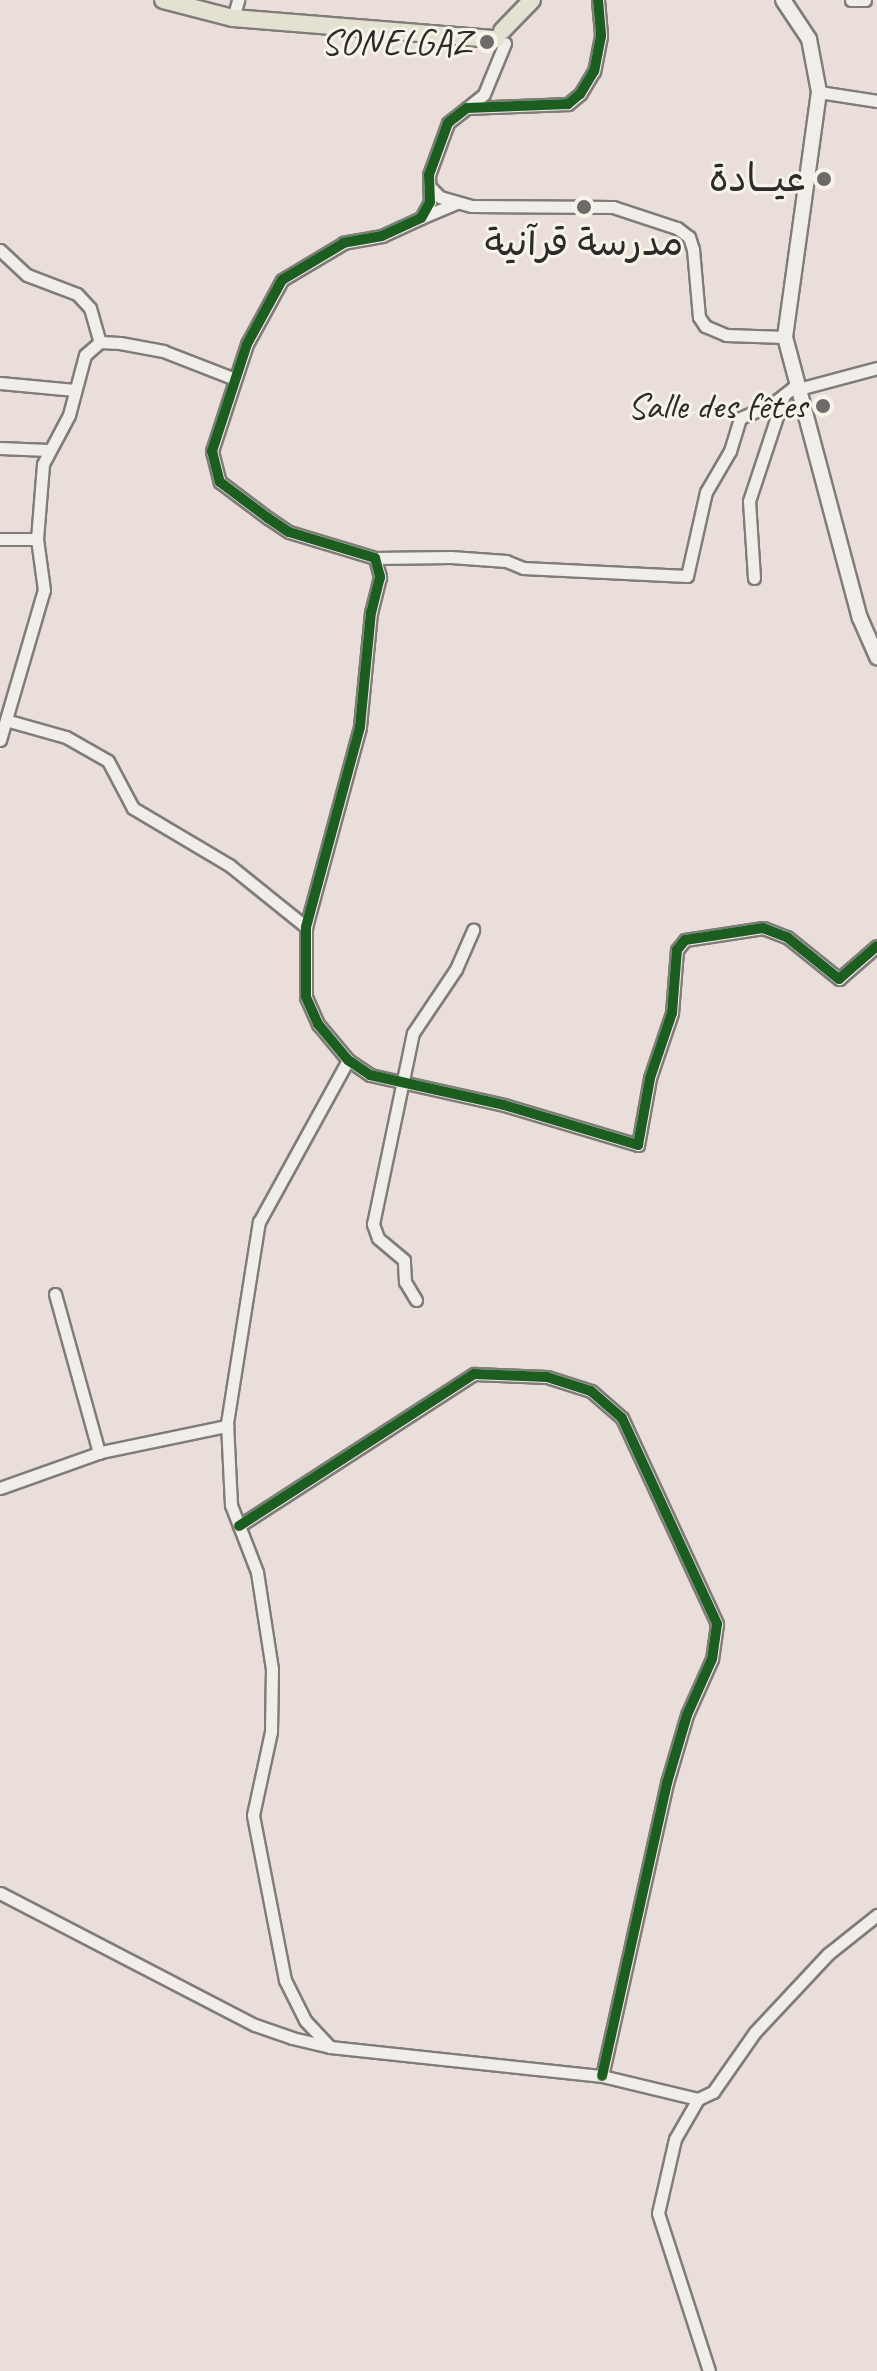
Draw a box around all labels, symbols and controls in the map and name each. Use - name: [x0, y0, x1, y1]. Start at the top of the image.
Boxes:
- place label: SONELGAZ: [321, 19, 471, 65]
- marker: SONELGAZ: [478, 33, 496, 51]
- place label: عيــادة: [709, 156, 806, 202]
- marker: عيــادة: [813, 168, 835, 190]
- marker: مدرسة قرآنية: [575, 198, 593, 216]
- place label: مدرسة قرآنية: [485, 220, 683, 266]
- place label: Salle des fêtes: [627, 383, 807, 429]
- marker: Salle des fêtes: [814, 397, 832, 415]

